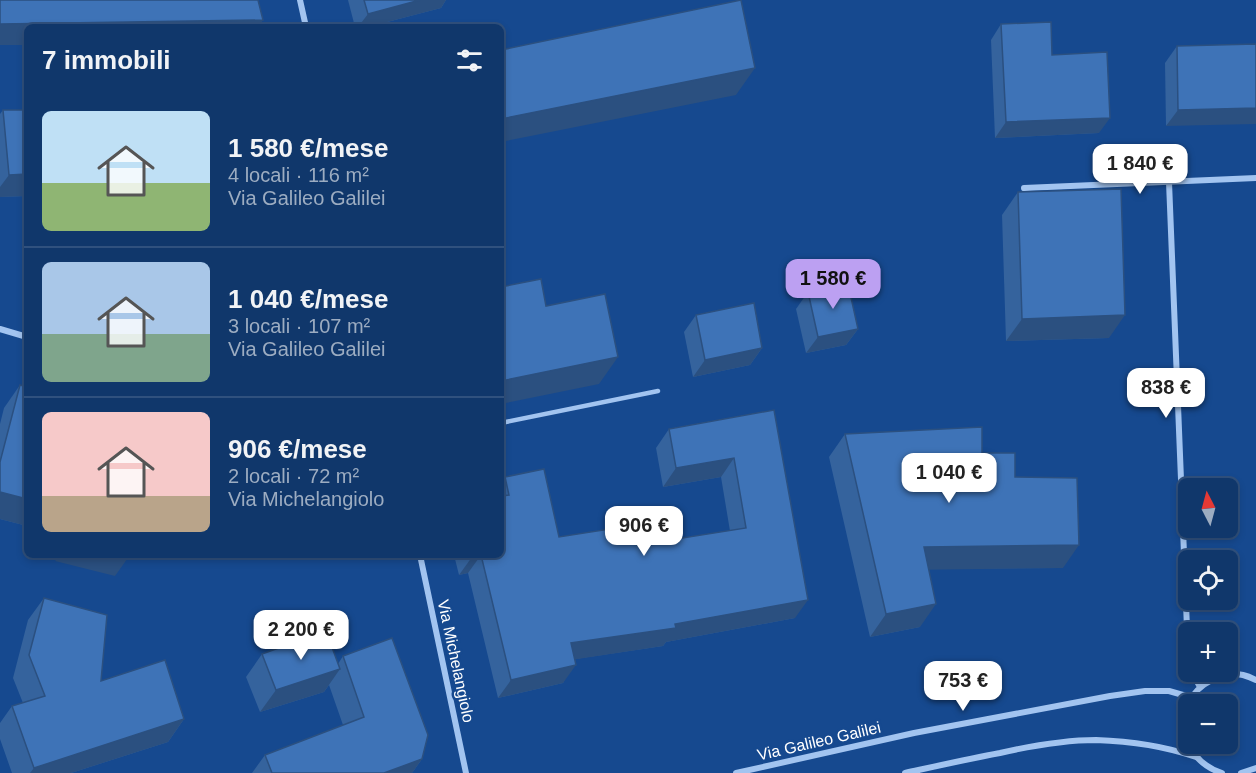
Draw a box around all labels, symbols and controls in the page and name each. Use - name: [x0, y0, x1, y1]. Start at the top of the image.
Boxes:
- icon: filters: [453, 44, 486, 77]
- text: 7 immobili: [42, 45, 171, 75]
- text: 1 580 €/mese: [228, 133, 388, 163]
- icon: home: [90, 135, 162, 207]
- pin: 1 840 €: [1085, 144, 1195, 195]
- text: 1 840 €: [1107, 152, 1173, 174]
- text: 4 locali · 116 m²: [228, 164, 369, 186]
- text: Via Galileo Galilei: [228, 187, 386, 209]
- pin: 1 580 €: [778, 259, 888, 310]
- text: 1 580 €: [800, 267, 866, 289]
- text: 1 040 €/mese: [228, 284, 388, 314]
- icon: home: [90, 286, 162, 358]
- text: 3 locali · 107 m²: [228, 315, 370, 337]
- text: Via Galileo Galilei: [228, 338, 386, 360]
- pin: 838 €: [1124, 368, 1208, 419]
- text: 838 €: [1141, 376, 1191, 398]
- text: 906 €/mese: [228, 434, 367, 464]
- icon: home: [90, 436, 162, 508]
- pin: 1 040 €: [894, 453, 1004, 504]
- text: 1 040 €: [916, 461, 982, 483]
- text: 2 locali · 72 m²: [228, 465, 359, 487]
- north arrow: [1178, 478, 1238, 538]
- map controls: [1178, 478, 1238, 754]
- text: Via Michelangiolo: [228, 488, 384, 510]
- pin: 906 €: [602, 506, 686, 557]
- text: 906 €: [619, 514, 669, 536]
- button: locate: [1178, 550, 1238, 610]
- street label: Via Michelangiolo: [435, 598, 477, 724]
- pin: 2 200 €: [246, 610, 356, 661]
- text: 2 200 €: [268, 618, 334, 640]
- button: +: [1178, 622, 1238, 682]
- pin: 753 €: [921, 661, 1005, 712]
- text: 753 €: [938, 669, 988, 691]
- button: −: [1178, 694, 1238, 754]
- street label: Via Galileo Galilei: [756, 719, 882, 763]

